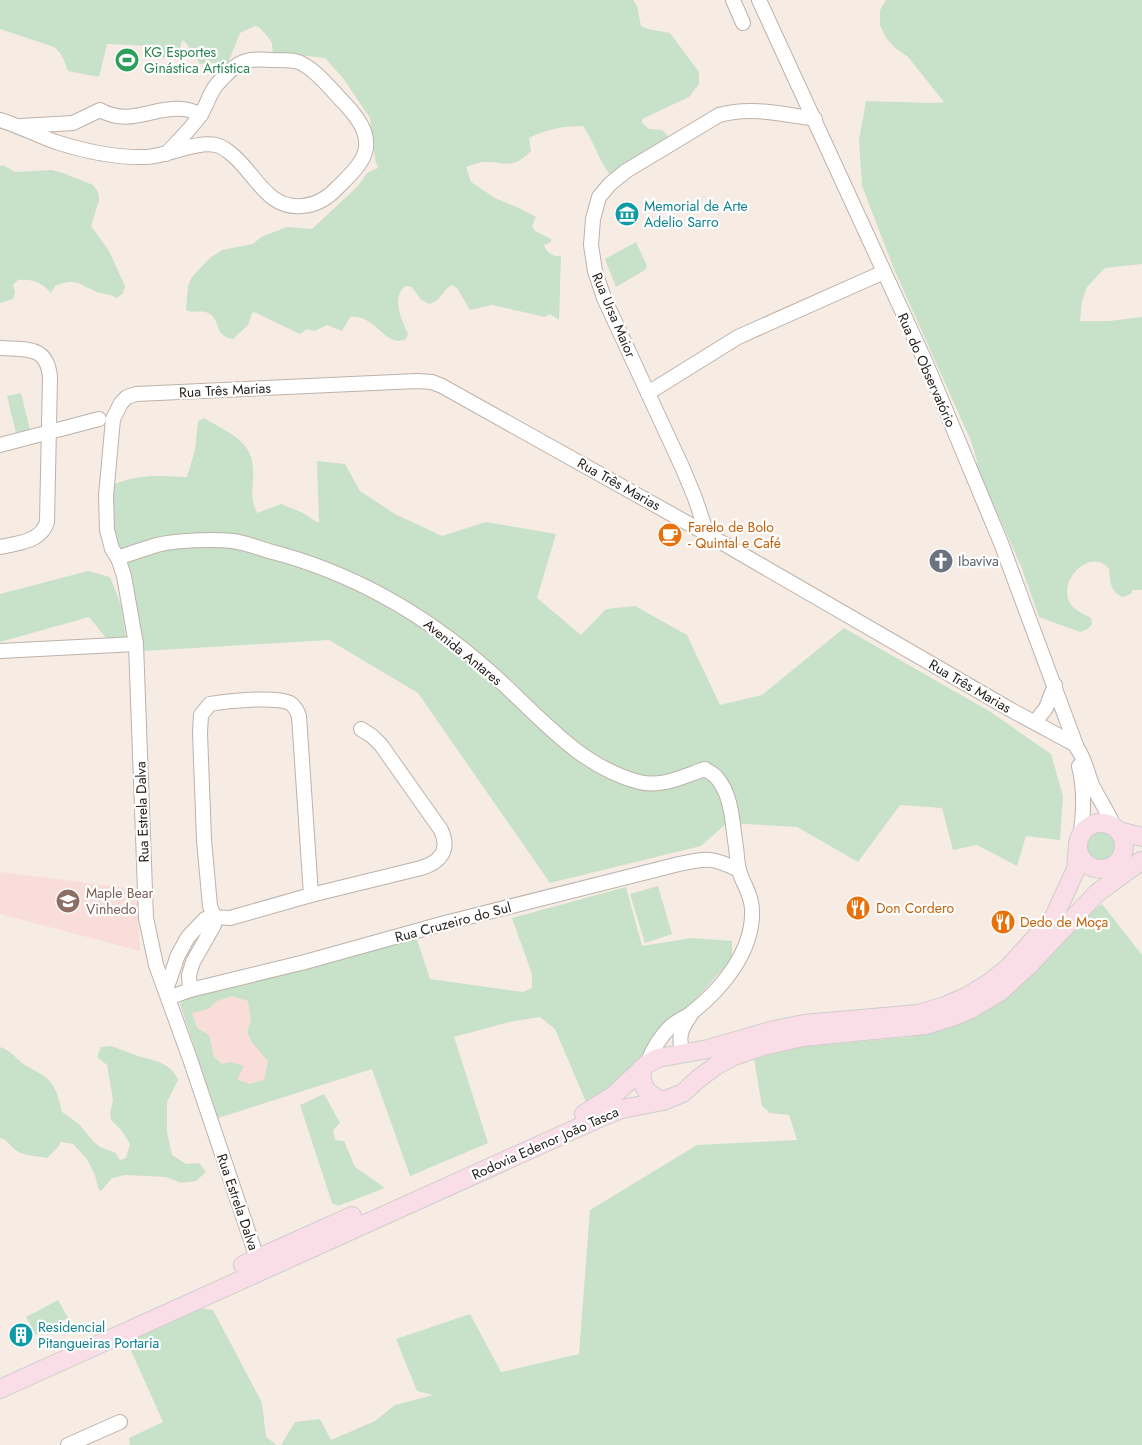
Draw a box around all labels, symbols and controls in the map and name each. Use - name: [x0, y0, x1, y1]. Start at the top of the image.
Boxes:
- place label: KG Esportes Ginástica Artística: [144, 42, 250, 78]
- sports icon: KG Esportes Ginástica Artística: [114, 47, 140, 73]
- place label: Memorial de Arte Adelio Sarro: [644, 196, 748, 232]
- museum icon: Memorial de Arte Adelio Sarro: [614, 201, 640, 227]
- street label: Rua Ursa Maior: [587, 269, 641, 361]
- street label: Rua do Observatório: [893, 310, 961, 431]
- street label: Rua Três Marias: [179, 378, 272, 402]
- street label: Rua Três Marias: [574, 453, 664, 515]
- place label: Farelo de Bolo - Quintal e Café: [688, 517, 781, 553]
- cafe icon: Farelo de Bolo - Quintal e Café: [657, 522, 683, 548]
- church icon: Ibaviva: [928, 548, 954, 574]
- place label: Ibaviva: [958, 551, 999, 571]
- street label: Avenida Antares: [420, 614, 507, 690]
- street label: Rua Três Marias: [925, 654, 1015, 718]
- street label: Rua Estrela Dalva: [130, 761, 154, 863]
- place label: Maple Bear Vinhedo: [86, 883, 153, 919]
- school or university icon: Maple Bear Vinhedo: [55, 888, 81, 914]
- restaurant icon: Don Cordero: [845, 895, 871, 921]
- street label: Rua Cruzeiro do Sul: [393, 897, 513, 947]
- place label: Don Cordero: [876, 898, 955, 918]
- restaurant icon: Dedo de Moça: [990, 909, 1016, 935]
- place label: Dedo de Moça: [1020, 912, 1108, 932]
- street label: Rodovia Edenor João Tasca: [468, 1102, 622, 1184]
- street label: Rua Estrela Dalva: [212, 1151, 264, 1253]
- place label: Residencial Pitangueiras Portaria: [38, 1317, 159, 1353]
- building icon: Residencial Pitangueiras Portaria: [8, 1322, 34, 1348]

